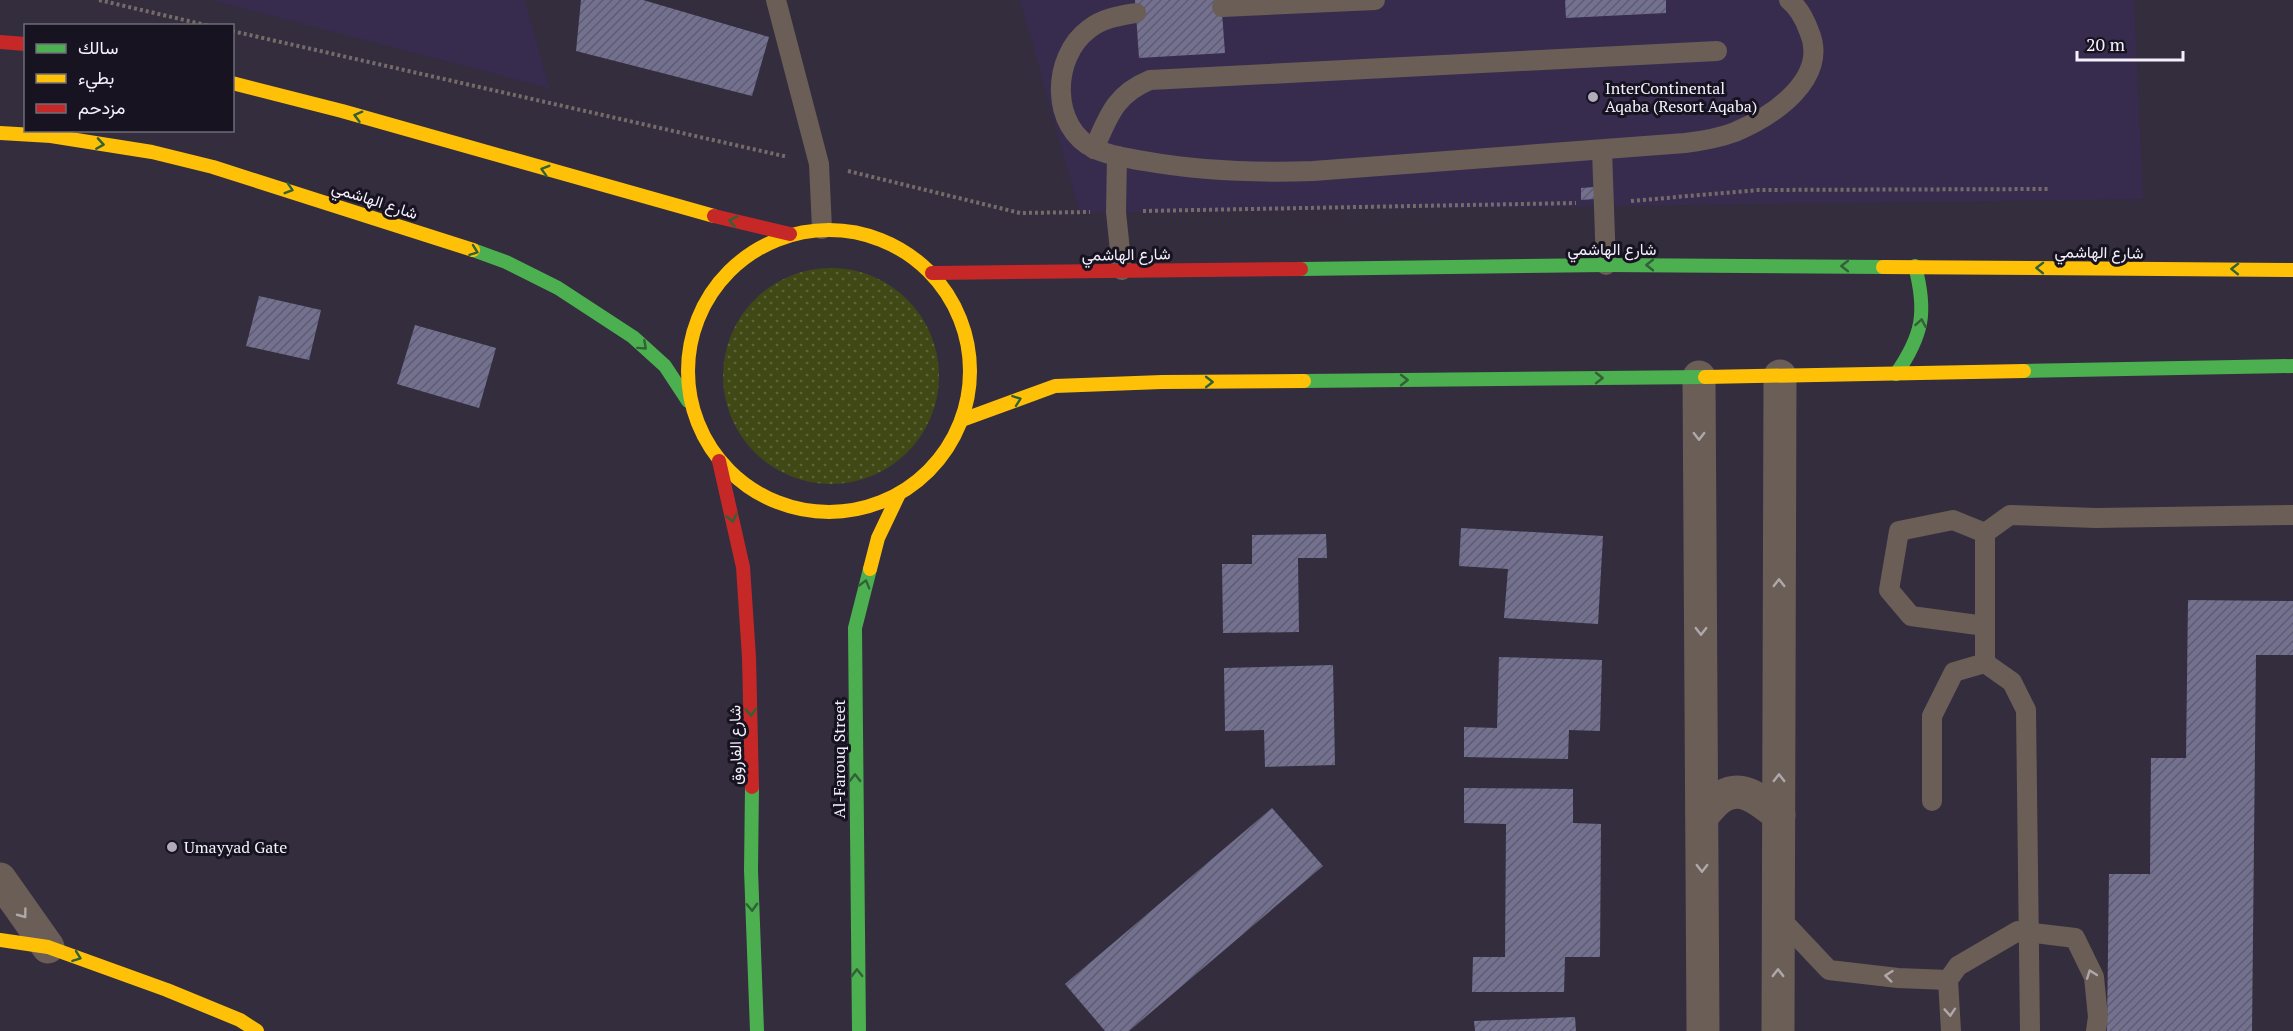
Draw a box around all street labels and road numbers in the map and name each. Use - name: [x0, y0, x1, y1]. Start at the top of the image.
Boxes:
- street label: شارع الهاشمي: [328, 176, 421, 227]
- street label: شارع الهاشمي: [1568, 238, 1656, 263]
- street label: شارع الهاشمي: [2054, 240, 2144, 267]
- street label: شارع الهاشمي: [1081, 242, 1171, 269]
- street label: Al-Farouq Street: [828, 700, 850, 818]
- street label: شارع الفاروق: [723, 705, 748, 785]

